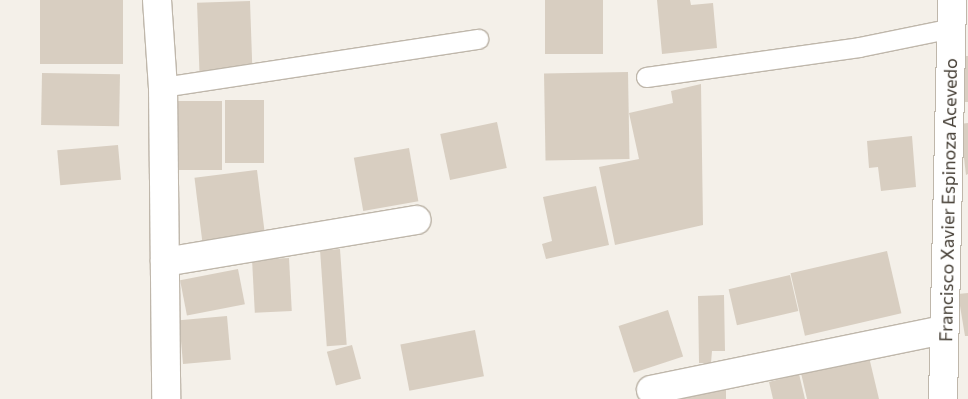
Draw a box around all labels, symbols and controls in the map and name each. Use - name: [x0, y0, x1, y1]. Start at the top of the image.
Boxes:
- street label: Francisco Xavier Espinoza Acevedo: [935, 58, 961, 342]

